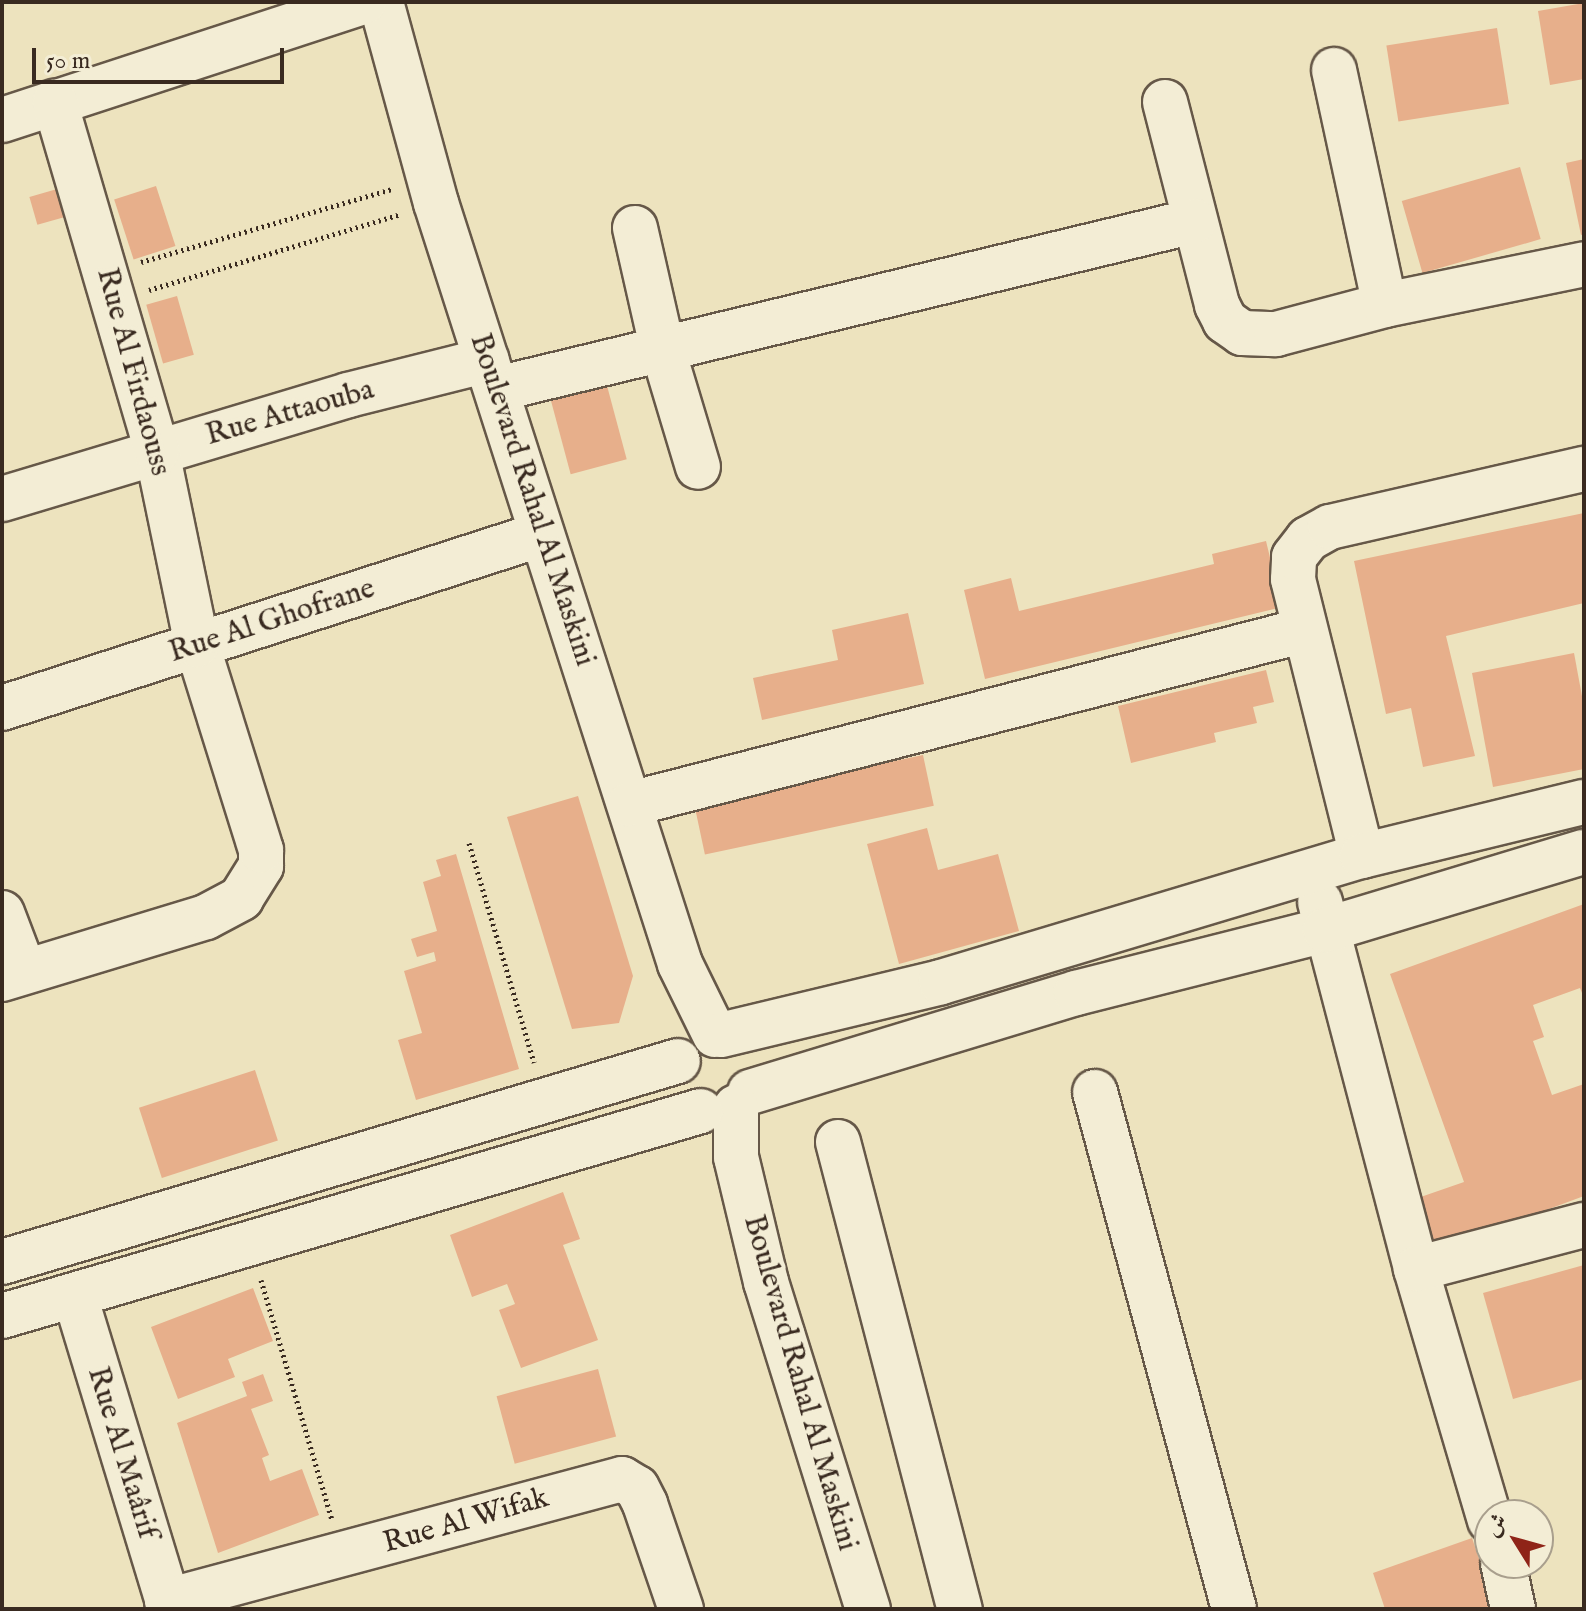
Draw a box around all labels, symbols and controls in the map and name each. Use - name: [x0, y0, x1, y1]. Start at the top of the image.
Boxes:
- scale bar: [36, 32, 288, 82]
- text: 50 m: [46, 46, 90, 77]
- street label: Rue Al Firdaouss: [88, 264, 178, 480]
- street label: Boulevard Rahal Al Maskini: [461, 329, 603, 671]
- street label: Rue Attaouba: [202, 372, 378, 454]
- street label: Rue Al Ghofrane: [165, 571, 379, 671]
- street label: Boulevard Rahal Al Maskini: [735, 1211, 865, 1555]
- street label: Rue Al Maârif: [79, 1363, 165, 1543]
- street label: Rue Al Wifak: [379, 1480, 553, 1562]
- north arrow: [1474, 1499, 1554, 1579]
- text: ش: [1479, 1509, 1514, 1543]

